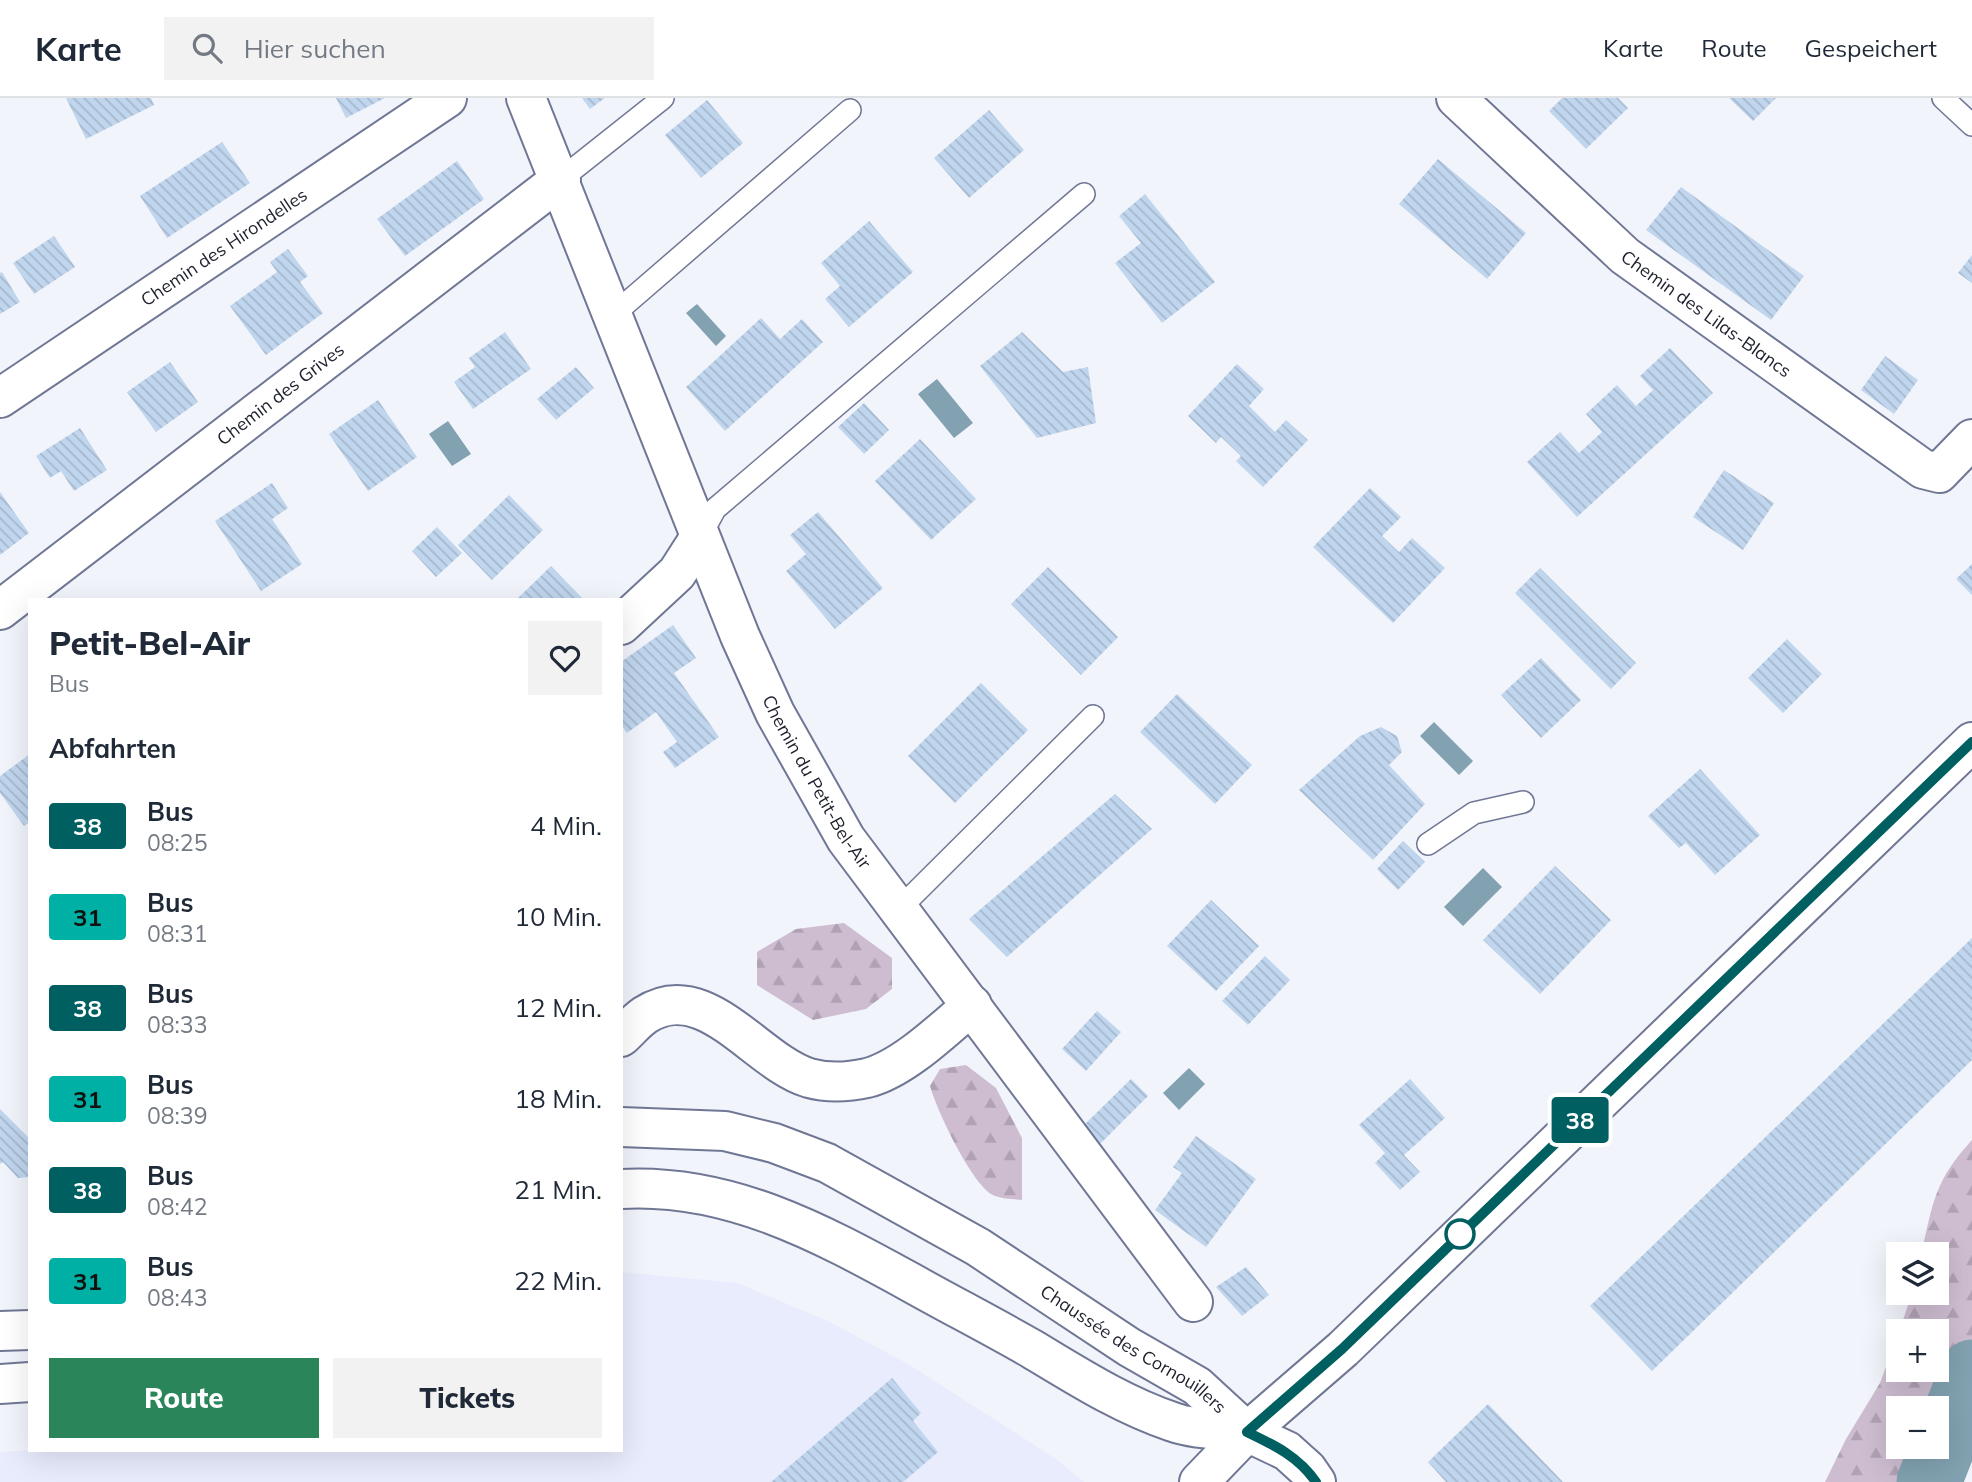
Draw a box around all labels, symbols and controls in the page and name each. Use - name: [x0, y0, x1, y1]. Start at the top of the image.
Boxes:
- search box: [164, 17, 654, 80]
- text: Karte: [35, 28, 122, 69]
- icon: search: [188, 29, 226, 67]
- text: Hier suchen: [244, 32, 386, 65]
- text: Karte: [1603, 33, 1663, 63]
- text: Route: [1701, 33, 1767, 63]
- text: Gespeichert: [1805, 33, 1937, 63]
- street label: Chemin des Hirondelles: [136, 183, 312, 311]
- street label: Chemin des Lilas-Blancs: [1617, 245, 1796, 382]
- street label: Chemin des Grives: [212, 338, 349, 450]
- button: heart: [528, 621, 602, 695]
- text: Petit-Bel-Air: [49, 622, 250, 663]
- text: Bus: [49, 669, 89, 698]
- street label: Chemin du Petit-Bel-Air: [757, 691, 877, 874]
- text: Abfahrten: [49, 732, 176, 765]
- text: Bus: [147, 795, 193, 828]
- text: 4 Min.: [530, 809, 602, 842]
- text: 38: [73, 811, 102, 841]
- text: 08:25: [147, 828, 207, 857]
- text: Bus: [147, 886, 193, 919]
- text: 10 Min.: [514, 900, 602, 933]
- text: 31: [73, 902, 102, 932]
- text: 08:31: [147, 919, 207, 948]
- text: Bus: [147, 977, 193, 1010]
- text: 12 Min.: [514, 991, 602, 1024]
- text: 38: [73, 993, 102, 1023]
- text: 08:33: [147, 1010, 207, 1039]
- text: Bus: [147, 1068, 193, 1101]
- text: 18 Min.: [514, 1082, 602, 1115]
- text: 31: [73, 1084, 102, 1114]
- line badge: 38: [1548, 1097, 1612, 1143]
- text: 08:39: [147, 1101, 207, 1130]
- text: 38: [1566, 1105, 1594, 1135]
- text: Bus: [147, 1159, 193, 1192]
- text: 21 Min.: [514, 1173, 602, 1206]
- text: 38: [73, 1175, 102, 1205]
- text: 08:42: [147, 1192, 207, 1221]
- unlabelled marker: [1445, 1219, 1475, 1249]
- map controls: [1886, 1242, 1949, 1459]
- button: layers: [1886, 1242, 1949, 1305]
- text: Bus: [147, 1250, 193, 1283]
- text: 22 Min.: [514, 1264, 602, 1297]
- text: 31: [73, 1266, 102, 1296]
- street label: Chaussée des Cornouillers: [1036, 1279, 1231, 1418]
- text: 08:43: [147, 1283, 207, 1312]
- button: +: [1886, 1319, 1949, 1382]
- button: Route: [49, 1358, 319, 1438]
- button: Tickets: [333, 1358, 602, 1438]
- button: −: [1886, 1396, 1949, 1459]

